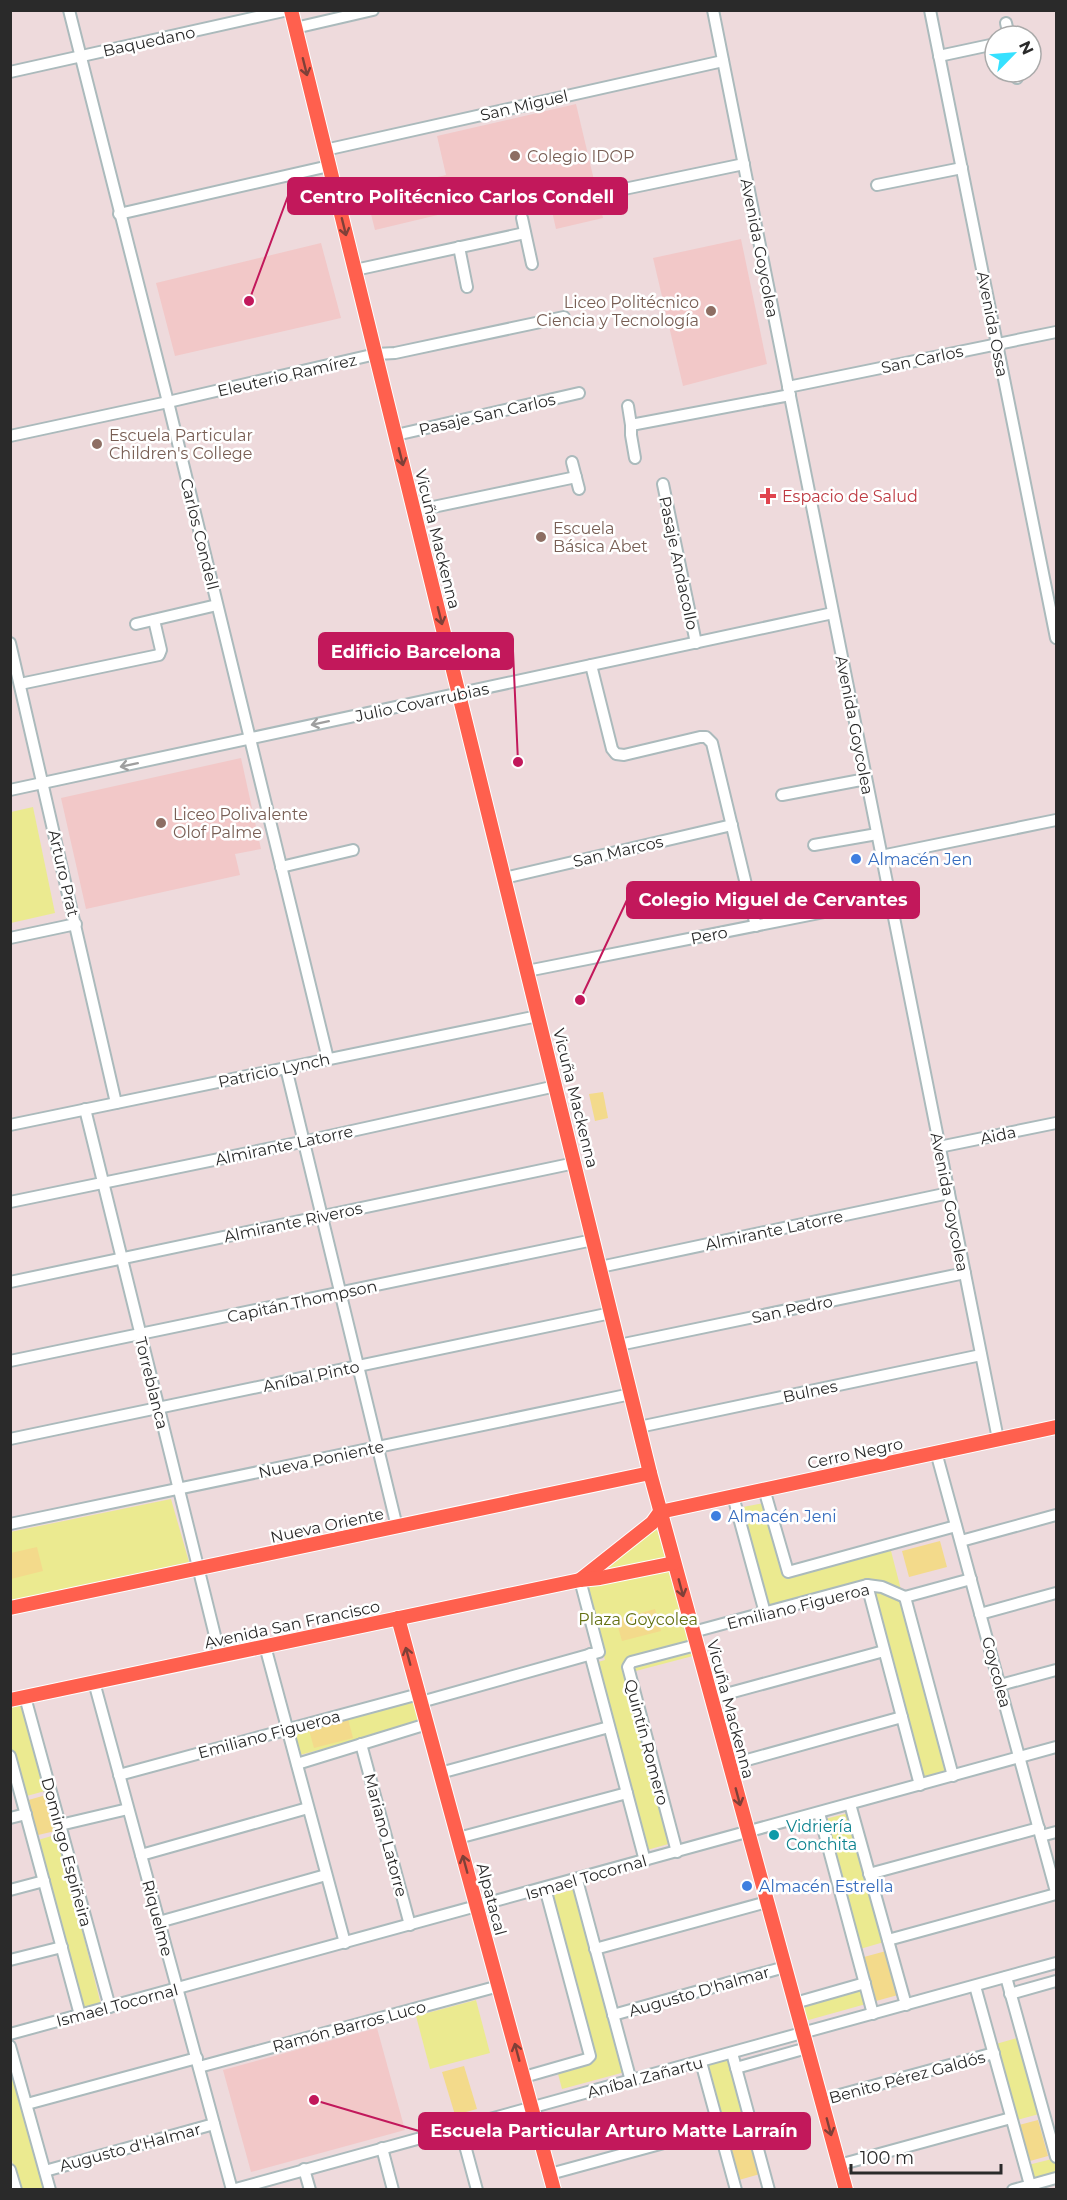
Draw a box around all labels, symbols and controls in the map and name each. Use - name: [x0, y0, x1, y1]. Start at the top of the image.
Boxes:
- street label: Baquedano: [101, 22, 197, 61]
- north arrow: [983, 24, 1043, 84]
- text: N: [1015, 38, 1037, 58]
- one-way arrow: [300, 57, 312, 76]
- street label: San Miguel: [478, 86, 570, 125]
- place label: Colegio IDOP: [527, 147, 634, 166]
- marker: Colegio IDOP: [508, 149, 522, 163]
- street label: Avenida Goycolea: [737, 177, 782, 319]
- callout: Centro Politécnico Carlos Condell: [288, 178, 627, 214]
- text: Centro Politécnico Carlos Condell: [300, 186, 614, 208]
- one-way arrow: [339, 218, 351, 237]
- street label: Avenida Ossa: [973, 270, 1012, 379]
- place label: Liceo Politécnico Ciencia y Tecnología: [536, 293, 699, 330]
- marker: Liceo Politécnico Ciencia y Tecnología: [704, 304, 718, 318]
- street label: San Carlos: [879, 341, 965, 377]
- street label: Eleuterio Ramírez: [216, 350, 359, 401]
- street label: Pasaje San Carlos: [417, 389, 557, 439]
- place label: Escuela Particular Children's College: [109, 426, 253, 463]
- marker: Escuela Particular Children's College: [90, 437, 104, 451]
- one-way arrow: [396, 448, 408, 467]
- street label: Vicuña Mackenna: [411, 467, 464, 611]
- street label: Carlos Condell: [176, 476, 223, 592]
- marker: Espacio de Salud: [759, 487, 777, 505]
- place label: Espacio de Salud: [782, 487, 918, 506]
- street label: Pasaje Andacollo: [655, 494, 702, 632]
- place label: Escuela Básica Abet: [553, 519, 648, 556]
- marker: Escuela Básica Abet: [534, 530, 548, 544]
- one-way arrow: [434, 606, 446, 625]
- callout: Edificio Barcelona: [319, 633, 513, 669]
- text: Edificio Barcelona: [331, 641, 501, 663]
- street label: Avenida Goycolea: [832, 654, 877, 796]
- street label: Julio Covarrubias: [353, 679, 491, 726]
- one-way arrow: [310, 718, 330, 729]
- one-way arrow: [120, 759, 139, 771]
- place label: Liceo Polivalente Olof Palme: [173, 805, 308, 842]
- marker: Liceo Polivalente Olof Palme: [154, 816, 168, 830]
- street label: Arturo Prat: [44, 828, 83, 919]
- street label: San Marcos: [571, 832, 665, 871]
- place label: Almacén Jen: [868, 850, 972, 869]
- marker: Almacén Jen: [849, 852, 863, 866]
- callout: Colegio Miguel de Cervantes: [627, 882, 919, 918]
- text: Colegio Miguel de Cervantes: [639, 889, 908, 911]
- street label: Pero: [689, 923, 729, 948]
- street label: Vicuña Mackenna: [549, 1026, 602, 1170]
- street label: Patricio Lynch: [216, 1049, 332, 1092]
- street label: Almirante Latorre: [213, 1122, 355, 1169]
- street label: Aida: [978, 1122, 1018, 1149]
- street label: Avenida Goycolea: [927, 1131, 972, 1273]
- street label: Almirante Riveros: [222, 1198, 364, 1246]
- street label: Almirante Latorre: [703, 1207, 845, 1254]
- street label: Capitán Thompson: [225, 1276, 379, 1327]
- street label: San Pedro: [750, 1292, 834, 1327]
- street label: Torreblanca: [131, 1335, 172, 1431]
- street label: Aníbal Pinto: [261, 1357, 361, 1396]
- street label: Bulnes: [781, 1376, 839, 1407]
- street label: Cerro Negro: [806, 1434, 905, 1473]
- street label: Nueva Poniente: [257, 1437, 386, 1482]
- street label: Nueva Oriente: [269, 1504, 386, 1547]
- place label: Almacén Jeni: [728, 1507, 837, 1526]
- marker: Almacén Jeni: [709, 1509, 723, 1523]
- one-way arrow: [676, 1579, 687, 1598]
- street label: Emiliano Figueroa: [725, 1580, 872, 1633]
- street label: Avenida San Francisco: [203, 1597, 382, 1652]
- park label: Plaza Goycolea: [578, 1610, 698, 1629]
- street label: Goycolea: [978, 1635, 1015, 1710]
- street label: Vicuña Mackenna: [703, 1638, 758, 1781]
- one-way arrow: [402, 1647, 413, 1666]
- street label: Quintín Romero: [621, 1677, 672, 1807]
- street label: Emiliano Figueroa: [196, 1706, 342, 1763]
- street label: Mariano Latorre: [360, 1771, 411, 1899]
- street label: Domingo Espiñeira: [37, 1775, 96, 1929]
- one-way arrow: [733, 1787, 744, 1806]
- place label: Vidriería Conchita: [786, 1817, 857, 1854]
- marker: Vidriería Conchita: [767, 1828, 781, 1842]
- street label: Ismael Tocornal: [523, 1851, 649, 1904]
- one-way arrow: [459, 1855, 470, 1874]
- street label: Alpatacal: [473, 1861, 510, 1938]
- place label: Almacén Estrella: [759, 1877, 894, 1896]
- street label: Riquelme: [138, 1878, 177, 1958]
- marker: Almacén Estrella: [740, 1879, 754, 1893]
- street label: Augusto D'halmar: [627, 1962, 772, 2021]
- street label: Ismael Tocornal: [54, 1980, 180, 2031]
- street label: Ramón Barros Luco: [270, 1997, 428, 2056]
- one-way arrow: [510, 2043, 522, 2062]
- street label: Benito Pérez Galdós: [827, 2047, 988, 2108]
- street label: Aníbal Zañartu: [585, 2053, 705, 2102]
- callout: Escuela Particular Arturo Matte Larraín: [419, 2113, 810, 2149]
- one-way arrow: [823, 2117, 835, 2136]
- street label: Augusto d'Halmar: [57, 2119, 203, 2176]
- text: Escuela Particular Arturo Matte Larraín: [430, 2120, 798, 2142]
- scale bar: [851, 2137, 1001, 2175]
- text: 100 m: [860, 2147, 914, 2169]

